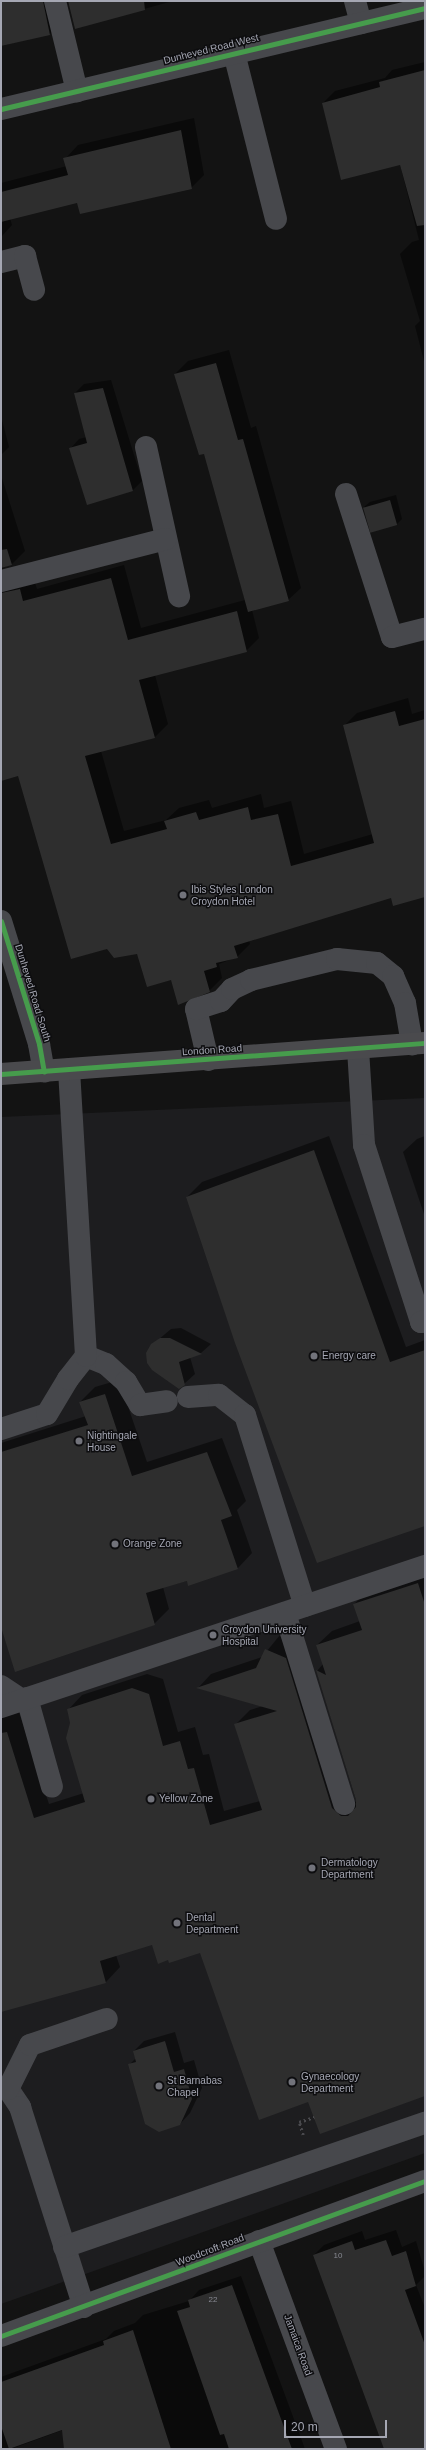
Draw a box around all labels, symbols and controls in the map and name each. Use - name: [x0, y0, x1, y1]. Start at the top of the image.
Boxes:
- street label: Dunheved Road West: [162, 31, 260, 67]
- place label: Ibis Styles London Croydon Hotel: [191, 883, 273, 906]
- marker: Ibis Styles London Croydon Hotel: [178, 890, 188, 900]
- street label: Dunheved Road South: [12, 943, 54, 1043]
- street label: London Road: [182, 1042, 242, 1058]
- place label: Energy care: [322, 1350, 376, 1362]
- marker: Energy care: [309, 1351, 319, 1361]
- place label: Nightingale House: [87, 1429, 137, 1452]
- marker: Nightingale House: [74, 1436, 84, 1446]
- place label: Orange Zone: [123, 1538, 182, 1550]
- marker: Orange Zone: [110, 1539, 120, 1549]
- place label: Croydon University Hospital: [222, 1623, 306, 1646]
- marker: Croydon University Hospital: [207, 1629, 219, 1641]
- place label: Yellow Zone: [159, 1793, 213, 1805]
- marker: Yellow Zone: [146, 1794, 156, 1804]
- place label: Dermatology Department: [321, 1856, 378, 1880]
- marker: Dermatology Department: [306, 1862, 318, 1874]
- place label: Dental Department: [186, 1911, 238, 1934]
- marker: Dental Department: [171, 1917, 183, 1929]
- place label: Gynaecology Department: [301, 2070, 359, 2094]
- place label: St Barnabas Chapel: [167, 2074, 222, 2098]
- marker: Gynaecology Department: [286, 2076, 298, 2088]
- marker: St Barnabas Chapel: [154, 2081, 164, 2091]
- street label: Woodcroft Road: [174, 2231, 246, 2269]
- house number: 10: [334, 2251, 342, 2261]
- house number: 22: [209, 2295, 217, 2305]
- street label: Jamaica Road: [281, 2313, 315, 2377]
- scale bar: [286, 2412, 389, 2438]
- text: 20 m: [291, 2420, 318, 2434]

